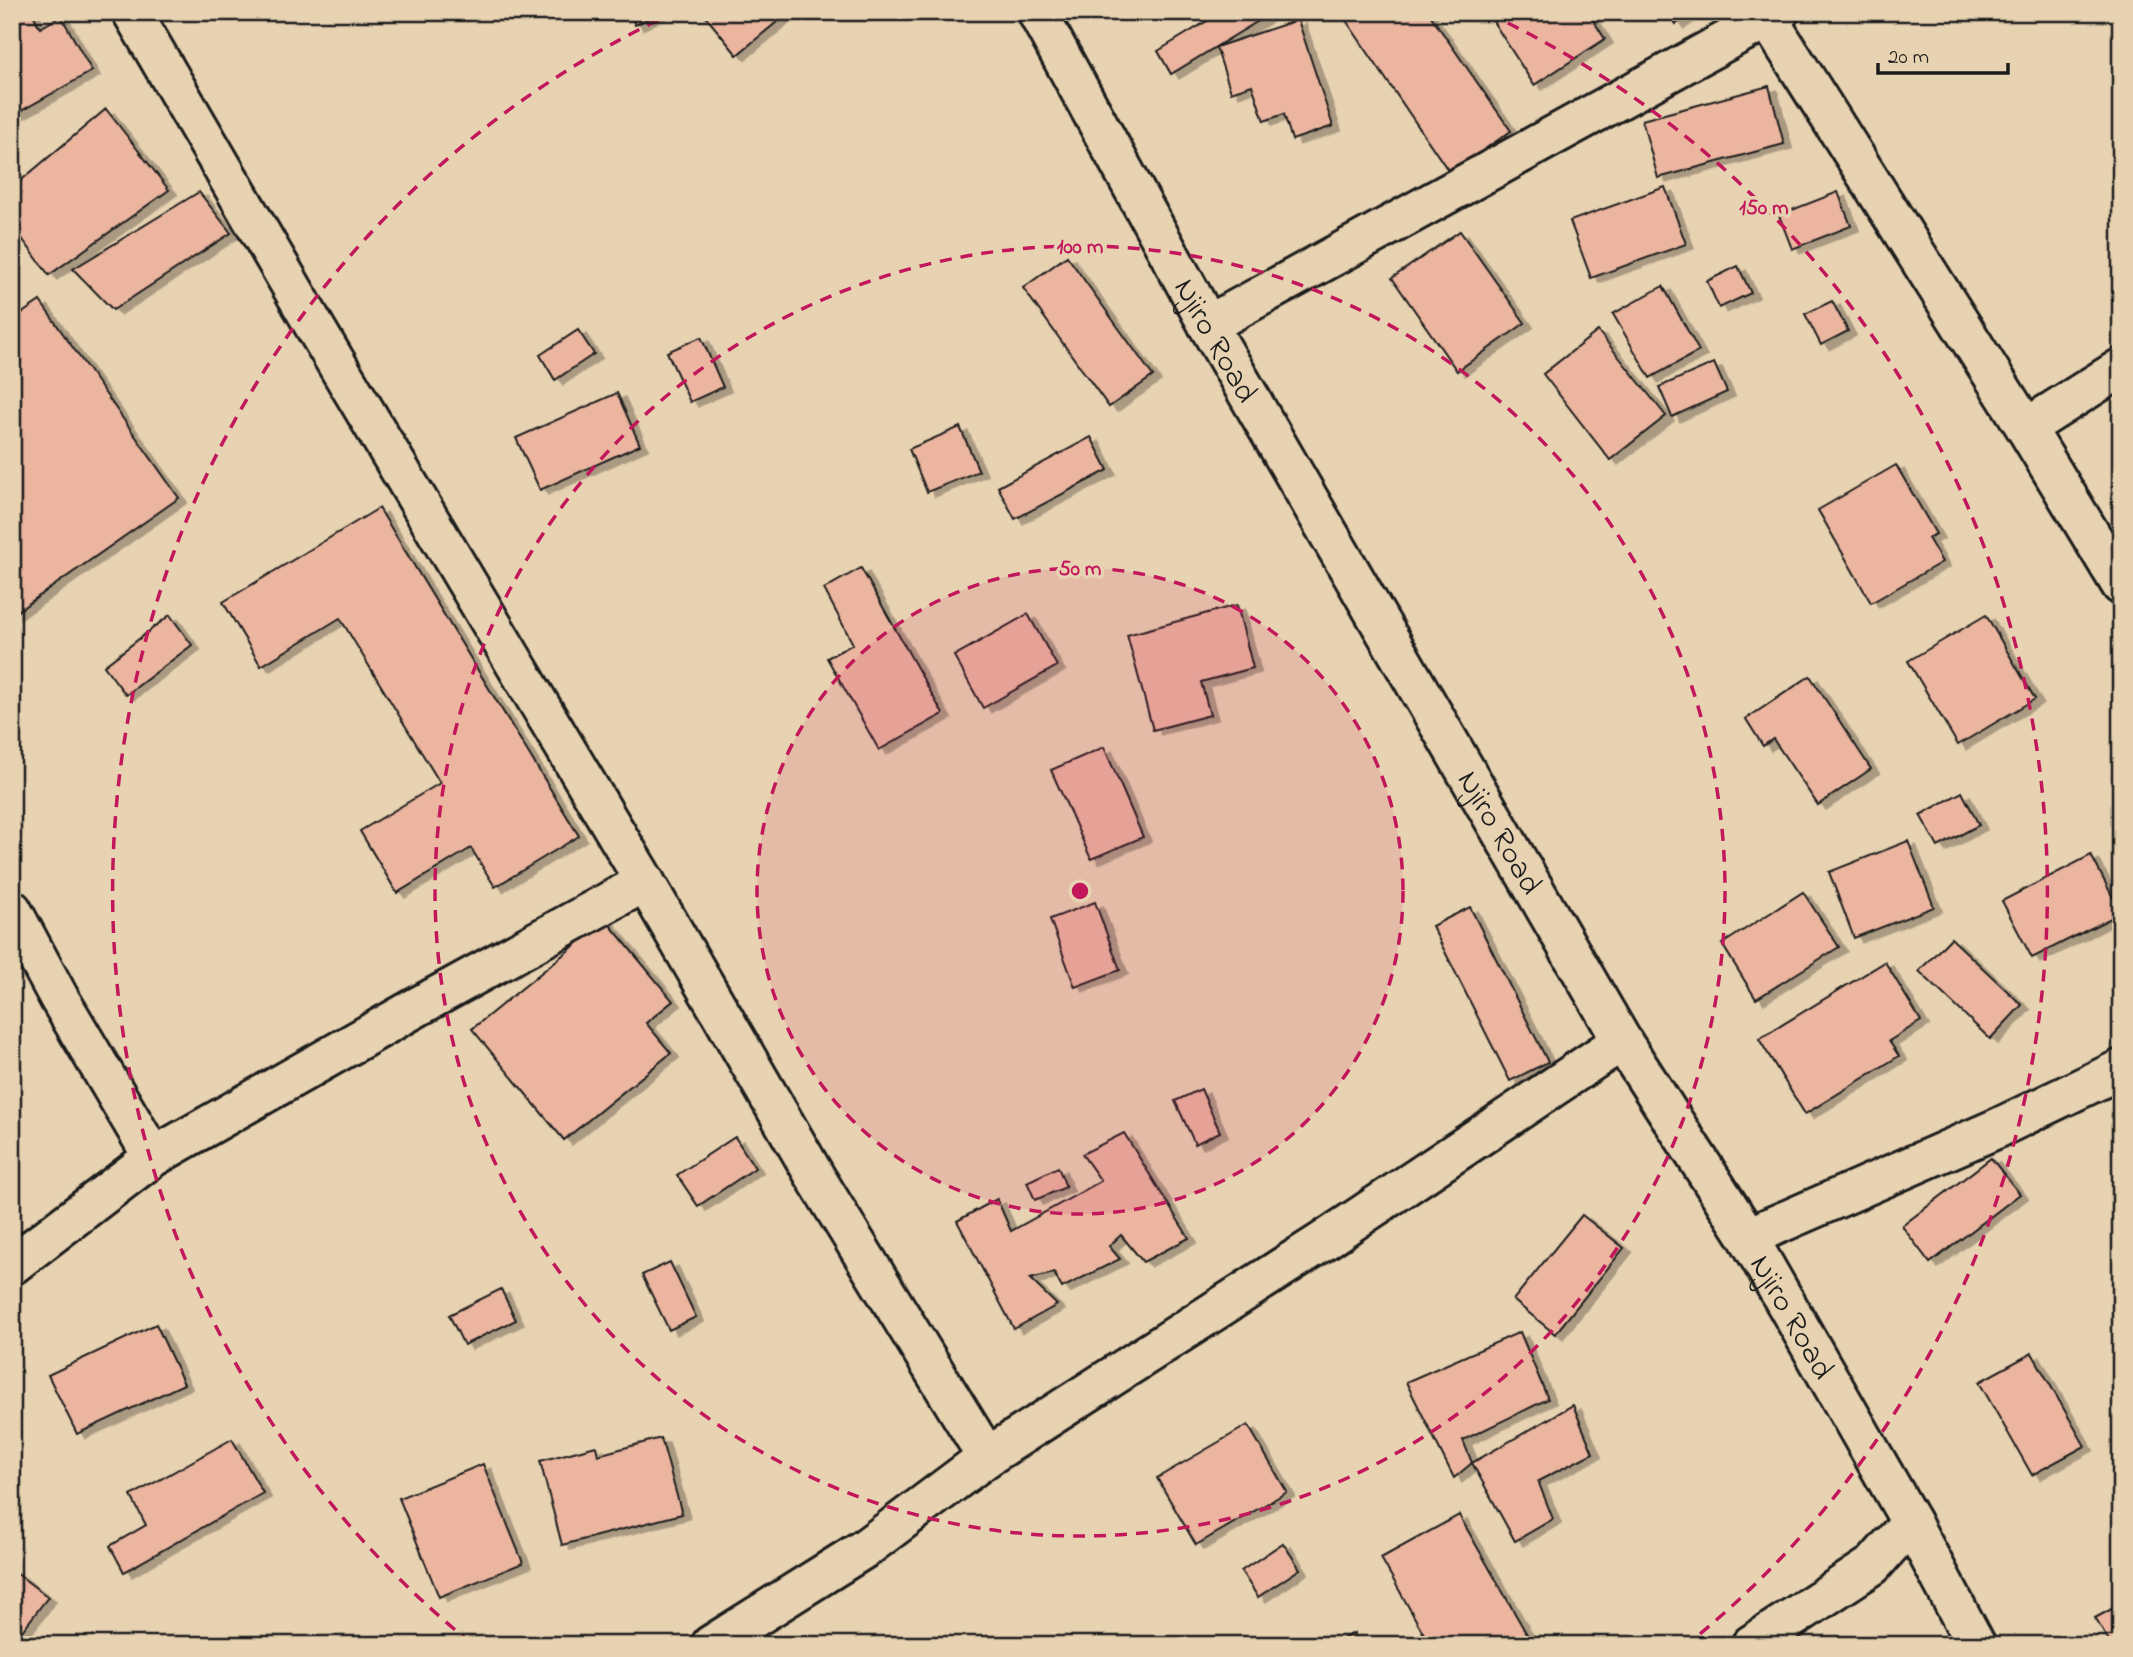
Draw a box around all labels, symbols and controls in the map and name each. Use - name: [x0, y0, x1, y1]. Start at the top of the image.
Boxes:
- scale bar: [1878, 32, 2007, 76]
- text: 20 m: [1888, 43, 1929, 73]
- text: 150 m: [1739, 194, 1789, 224]
- text: 100 m: [1057, 233, 1103, 263]
- street label: Njiro Road: [1160, 271, 1268, 413]
- text: 50 m: [1059, 555, 1101, 585]
- street label: Njiro Road: [1443, 763, 1553, 904]
- centre of rings: [1068, 879, 1092, 903]
- street label: Njiro Road: [1736, 1247, 1845, 1389]

